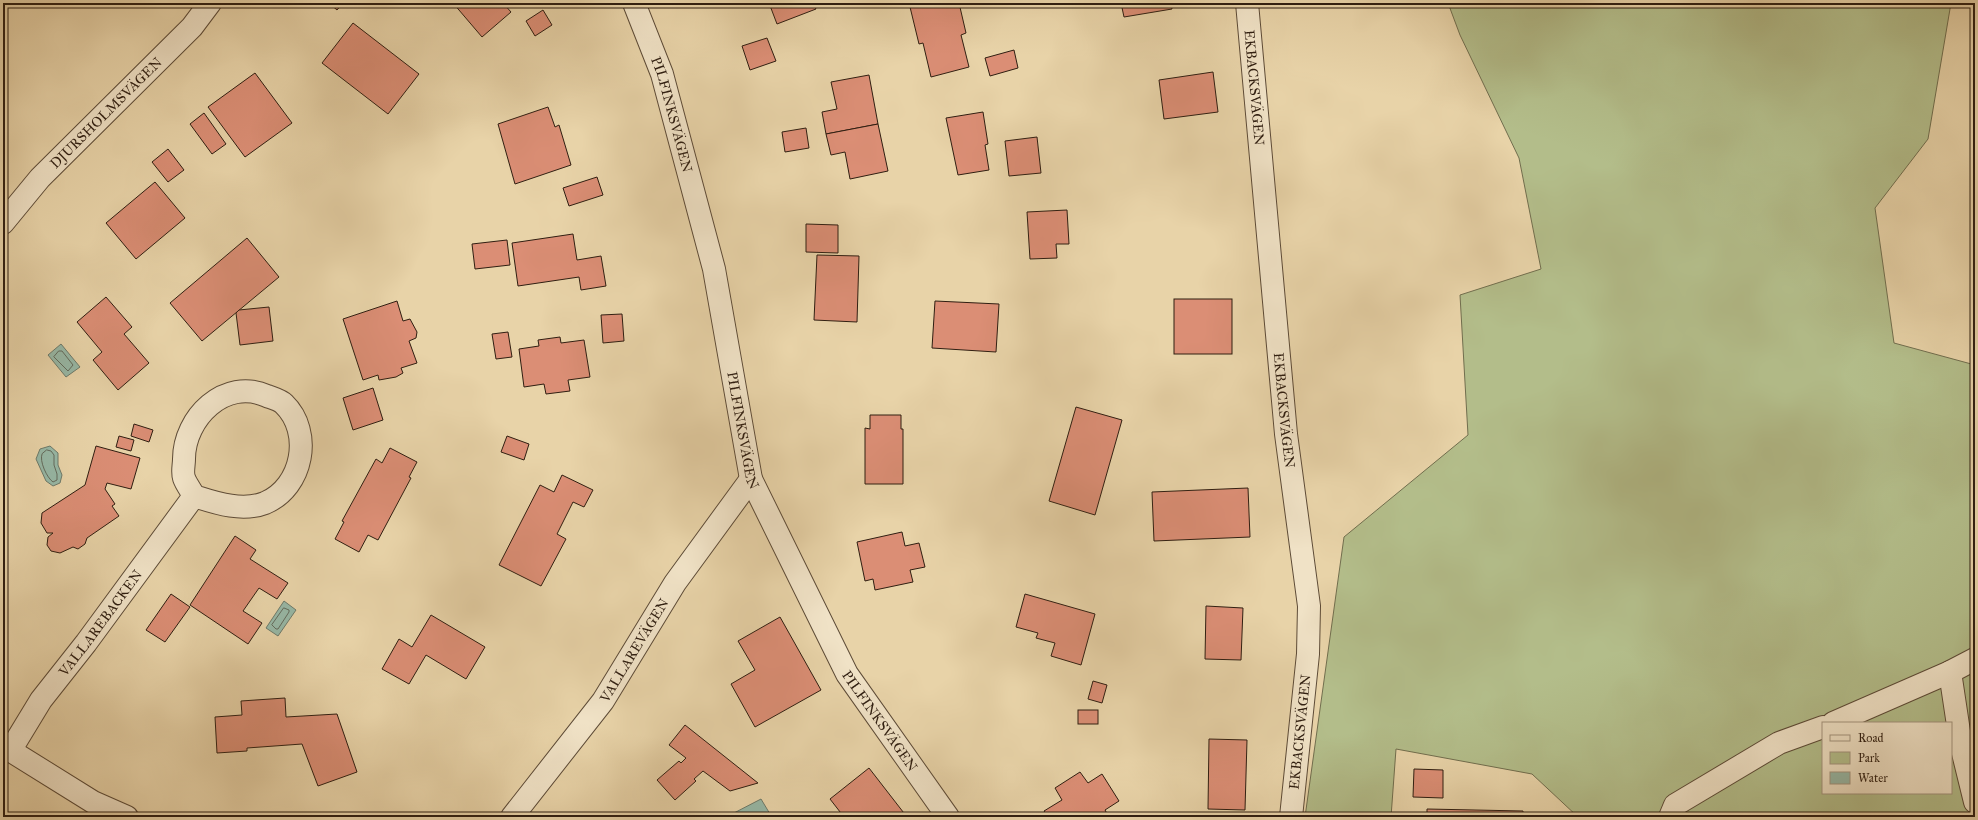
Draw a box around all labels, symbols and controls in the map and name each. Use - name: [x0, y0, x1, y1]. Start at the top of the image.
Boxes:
- street label: EKBACKSVÄGEN: [1241, 29, 1268, 146]
- street label: DJURSHOLMSVÄGEN: [46, 53, 165, 172]
- street label: PILFINKSVÄGEN: [647, 54, 696, 174]
- street label: EKBACKSVÄGEN: [1270, 352, 1299, 469]
- street label: PILFINKSVÄGEN: [724, 370, 763, 492]
- street label: VALLAREBACKEN: [54, 566, 146, 680]
- street label: VALLAREVÄGEN: [595, 595, 672, 706]
- street label: PILFINKSVÄGEN: [839, 667, 922, 775]
- street label: EKBACKSVÄGEN: [1284, 673, 1315, 791]
- legend: [1822, 722, 1952, 794]
- text: Road: [1858, 731, 1884, 745]
- text: Park: [1858, 751, 1880, 765]
- text: Water: [1858, 771, 1888, 785]

